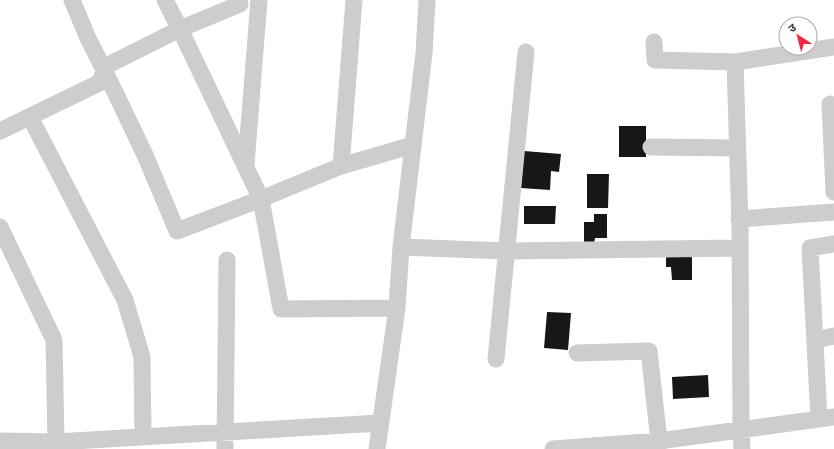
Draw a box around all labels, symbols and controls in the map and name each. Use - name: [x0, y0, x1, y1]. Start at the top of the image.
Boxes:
- north arrow: [778, 16, 818, 56]
- text: उ: [786, 21, 799, 35]

